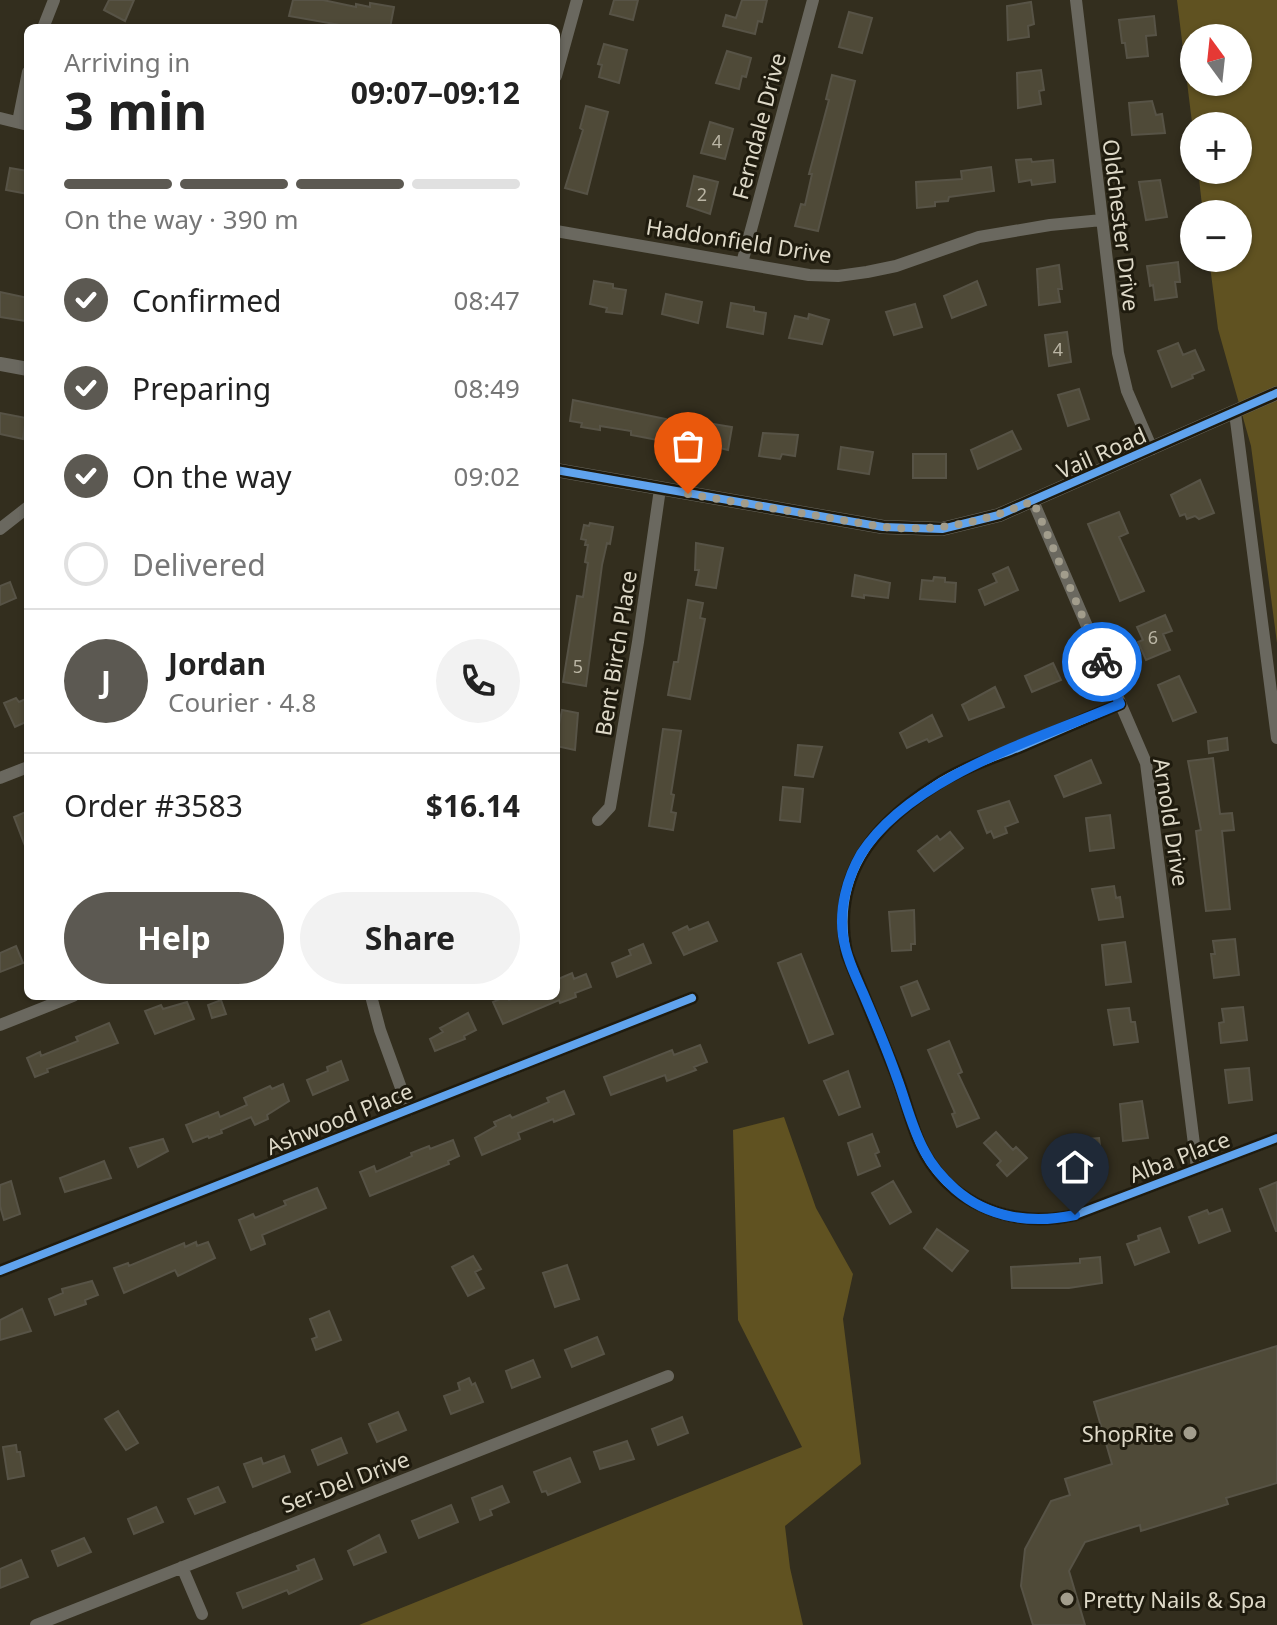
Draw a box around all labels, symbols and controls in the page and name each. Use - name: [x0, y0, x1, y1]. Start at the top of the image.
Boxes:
- north arrow: [1180, 24, 1252, 96]
- map controls: [1180, 24, 1252, 272]
- text: Arriving in: [64, 44, 190, 80]
- street label: Ferndale Drive: [724, 49, 792, 203]
- text: 09:07–09:12: [351, 72, 520, 113]
- text: 3 min: [64, 74, 207, 145]
- button: +: [1180, 112, 1252, 184]
- house number: 4: [712, 129, 722, 153]
- street label: Oldchester Drive: [1097, 137, 1147, 313]
- house number: 2: [697, 182, 707, 206]
- button: −: [1180, 200, 1252, 272]
- text: On the way · 390 m: [64, 201, 298, 237]
- street label: Haddonfield Drive: [644, 211, 834, 269]
- icon: check: [64, 278, 108, 322]
- text: Confirmed: [132, 280, 282, 321]
- text: 08:47: [454, 282, 520, 318]
- house number: 4: [1053, 337, 1063, 361]
- icon: check: [64, 366, 108, 410]
- text: Preparing: [132, 368, 271, 409]
- text: 08:49: [454, 370, 520, 406]
- pin: [654, 412, 722, 494]
- street label: Vail Road: [1051, 419, 1151, 485]
- icon: bag: [666, 424, 710, 468]
- icon: check: [64, 454, 108, 498]
- text: On the way: [132, 456, 292, 497]
- text: 09:02: [454, 458, 520, 494]
- text: Delivered: [132, 544, 266, 585]
- street label: Bent Birch Place: [587, 568, 643, 738]
- courier: [1062, 622, 1142, 702]
- house number: 6: [1148, 625, 1158, 649]
- button: phone: [436, 639, 520, 723]
- icon: bike: [1080, 640, 1124, 684]
- text: Jordan: [168, 643, 266, 684]
- house number: 5: [573, 654, 583, 678]
- text: J: [101, 661, 111, 702]
- text: Courier · 4.8: [168, 684, 316, 720]
- street label: Arnold Drive: [1147, 756, 1197, 888]
- text: Order #3583: [64, 785, 243, 826]
- text: $16.14: [426, 785, 520, 826]
- button: Help: [64, 892, 284, 984]
- button: Share: [300, 892, 520, 984]
- street label: Ashwood Place: [261, 1075, 417, 1161]
- street label: Alba Place: [1124, 1123, 1234, 1189]
- pin: [1041, 1133, 1109, 1215]
- icon: home: [1053, 1145, 1097, 1189]
- place label: ShopRite: [1082, 1418, 1174, 1448]
- marker: ShopRite: [1181, 1424, 1199, 1442]
- street label: Ser-Del Drive: [277, 1443, 413, 1519]
- place label: Pretty Nails & Spa: [1083, 1584, 1267, 1614]
- marker: Pretty Nails & Spa: [1058, 1590, 1076, 1608]

